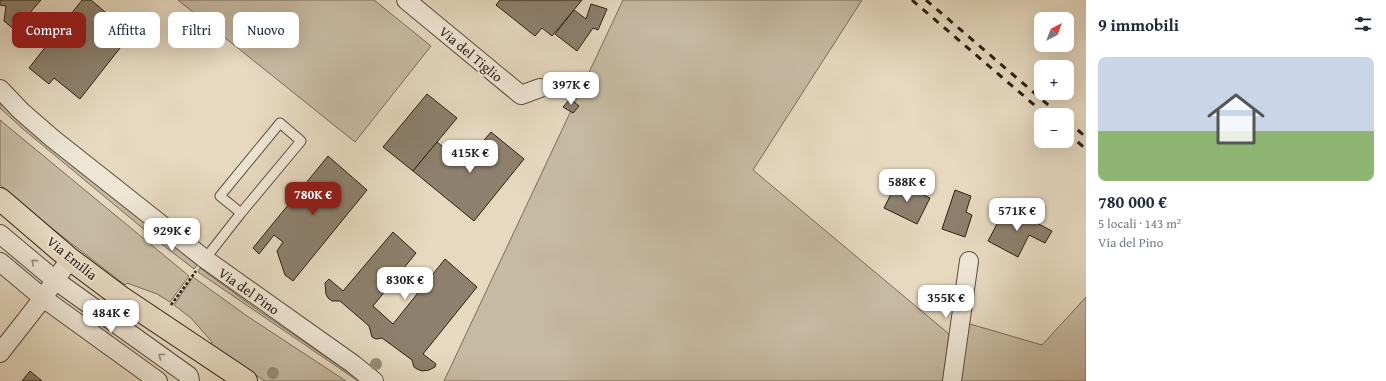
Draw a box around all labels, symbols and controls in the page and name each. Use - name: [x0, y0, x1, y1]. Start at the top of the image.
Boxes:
- chip: Compra: [12, 12, 86, 48]
- chip: Affitta: [94, 12, 160, 48]
- chip: Filtri: [168, 12, 225, 48]
- chip: Nuovo: [233, 12, 299, 48]
- north arrow: [1034, 12, 1074, 52]
- map controls: [1034, 12, 1074, 148]
- text: 9 immobili: [1098, 12, 1179, 37]
- icon: filters: [1352, 13, 1374, 35]
- street label: Via del Tiglio: [435, 21, 507, 87]
- button: +: [1034, 60, 1074, 100]
- pin: 397K €: [538, 72, 604, 106]
- text: 397K €: [552, 75, 590, 94]
- icon: home: [1200, 83, 1272, 155]
- button: −: [1034, 108, 1074, 148]
- pin: 415K €: [437, 140, 503, 174]
- text: 415K €: [451, 143, 489, 162]
- pin: 588K €: [874, 169, 940, 203]
- text: 588K €: [888, 172, 926, 191]
- pin: 780K €: [280, 182, 346, 216]
- text: 780K €: [294, 185, 332, 204]
- text: 780 000 €: [1098, 189, 1167, 214]
- pin: 571K €: [984, 198, 1050, 232]
- text: 571K €: [998, 201, 1036, 220]
- text: 5 locali · 143 m²: [1098, 214, 1181, 233]
- pin: 929K €: [139, 218, 205, 252]
- text: 929K €: [153, 221, 191, 240]
- street label: Via Emilia: [42, 231, 102, 285]
- text: Via del Pino: [1098, 233, 1163, 252]
- one-way arrow: [31, 260, 39, 267]
- street label: Via del Pino: [214, 263, 284, 319]
- pin: 830K €: [372, 267, 438, 301]
- text: 830K €: [386, 270, 424, 289]
- pin: 355K €: [913, 285, 979, 319]
- text: 355K €: [927, 288, 965, 307]
- pin: 484K €: [78, 300, 144, 334]
- text: 484K €: [92, 303, 130, 322]
- one-way arrow: [158, 354, 165, 361]

